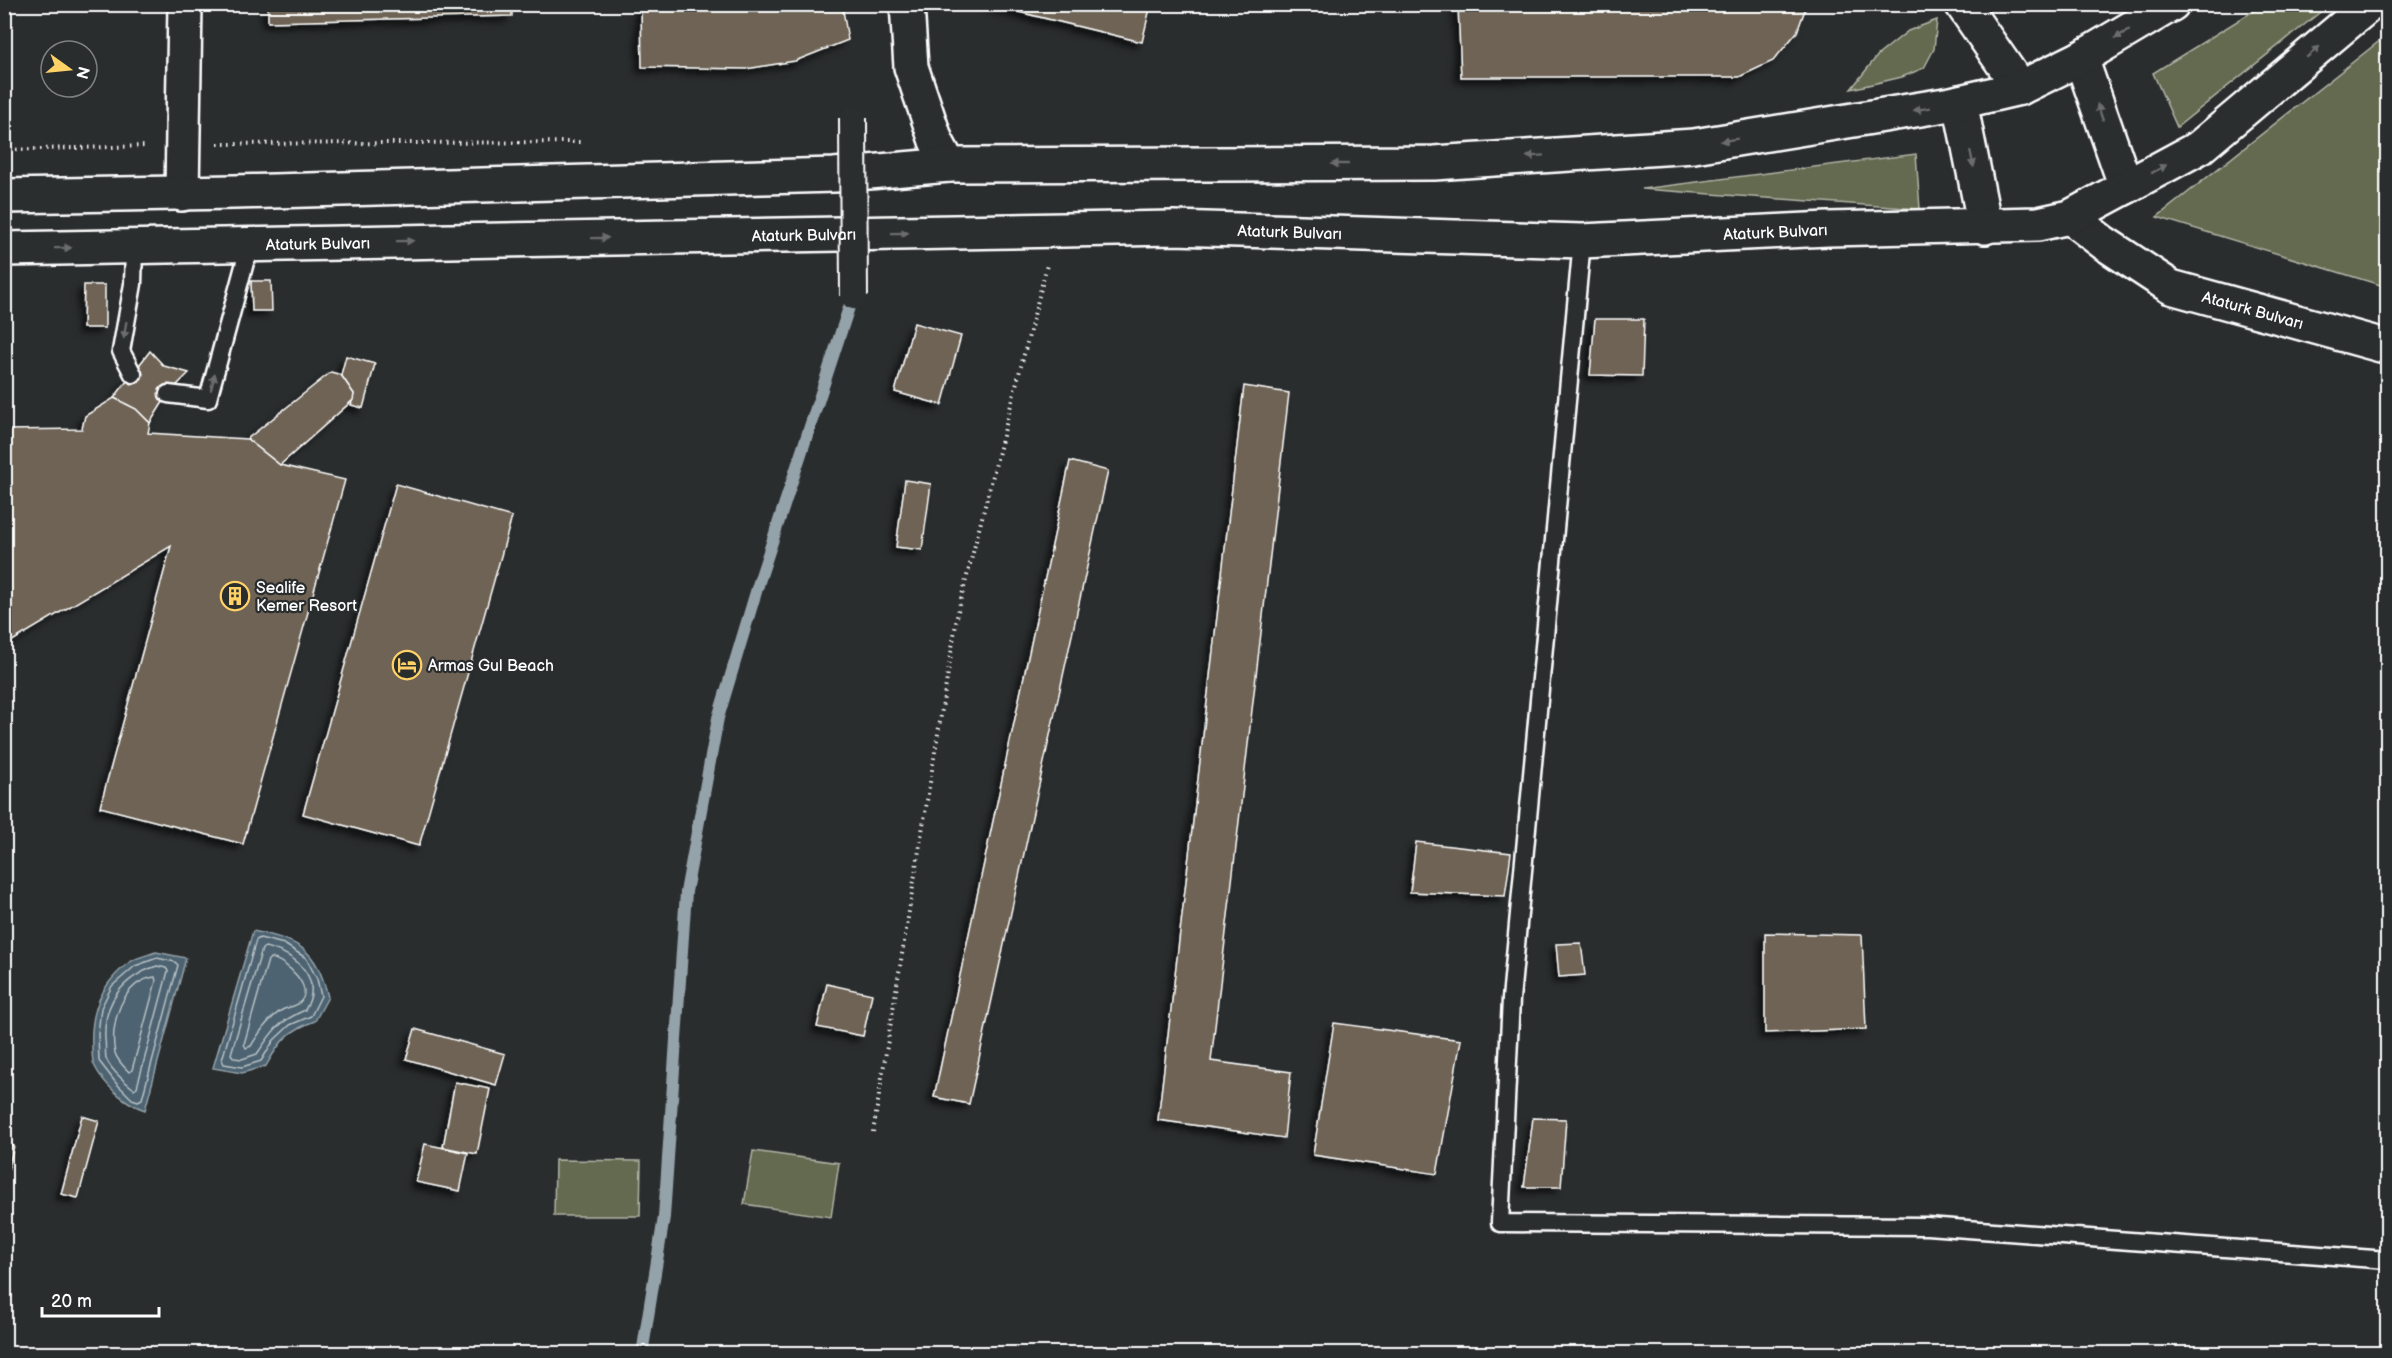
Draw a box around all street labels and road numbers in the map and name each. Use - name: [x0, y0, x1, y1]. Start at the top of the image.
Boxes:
- street label: Ataturk Bulvarı: [1723, 221, 1828, 245]
- street label: Ataturk Bulvarı: [1237, 222, 1342, 244]
- street label: Ataturk Bulvarı: [751, 226, 856, 247]
- street label: Ataturk Bulvarı: [266, 234, 370, 255]
- street label: Ataturk Bulvarı: [2200, 288, 2306, 334]

